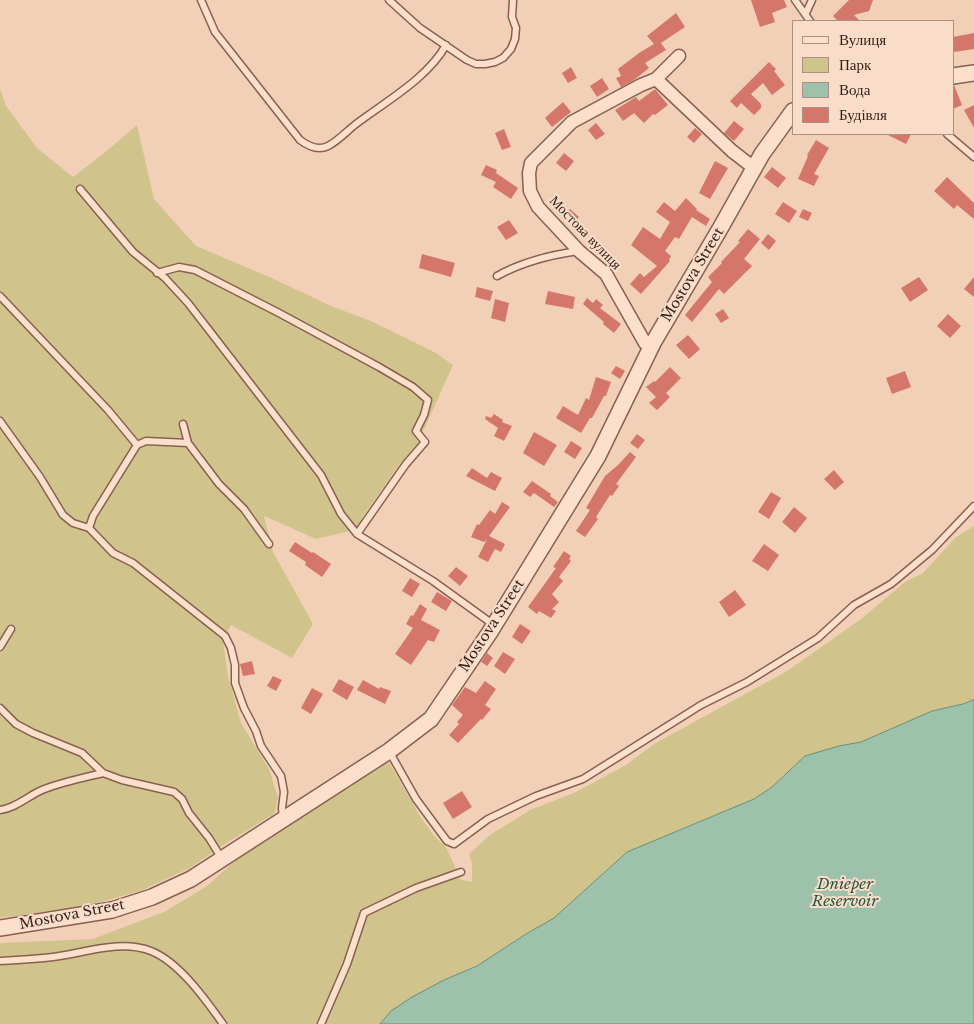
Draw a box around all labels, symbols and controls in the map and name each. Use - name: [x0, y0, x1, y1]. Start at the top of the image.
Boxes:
- legend: [792, 20, 954, 135]
- text: Вулиця: [839, 30, 886, 49]
- text: Парк: [839, 55, 871, 74]
- text: Вода: [839, 80, 870, 99]
- text: Будівля: [839, 105, 887, 124]
- street label: Мостова вулиця: [546, 193, 624, 273]
- street label: Mostova Street: [658, 225, 728, 325]
- street label: Mostova Street: [456, 577, 528, 675]
- water label: Dnieper Reservoir: [812, 876, 878, 911]
- street label: Mostova Street: [18, 897, 126, 933]

